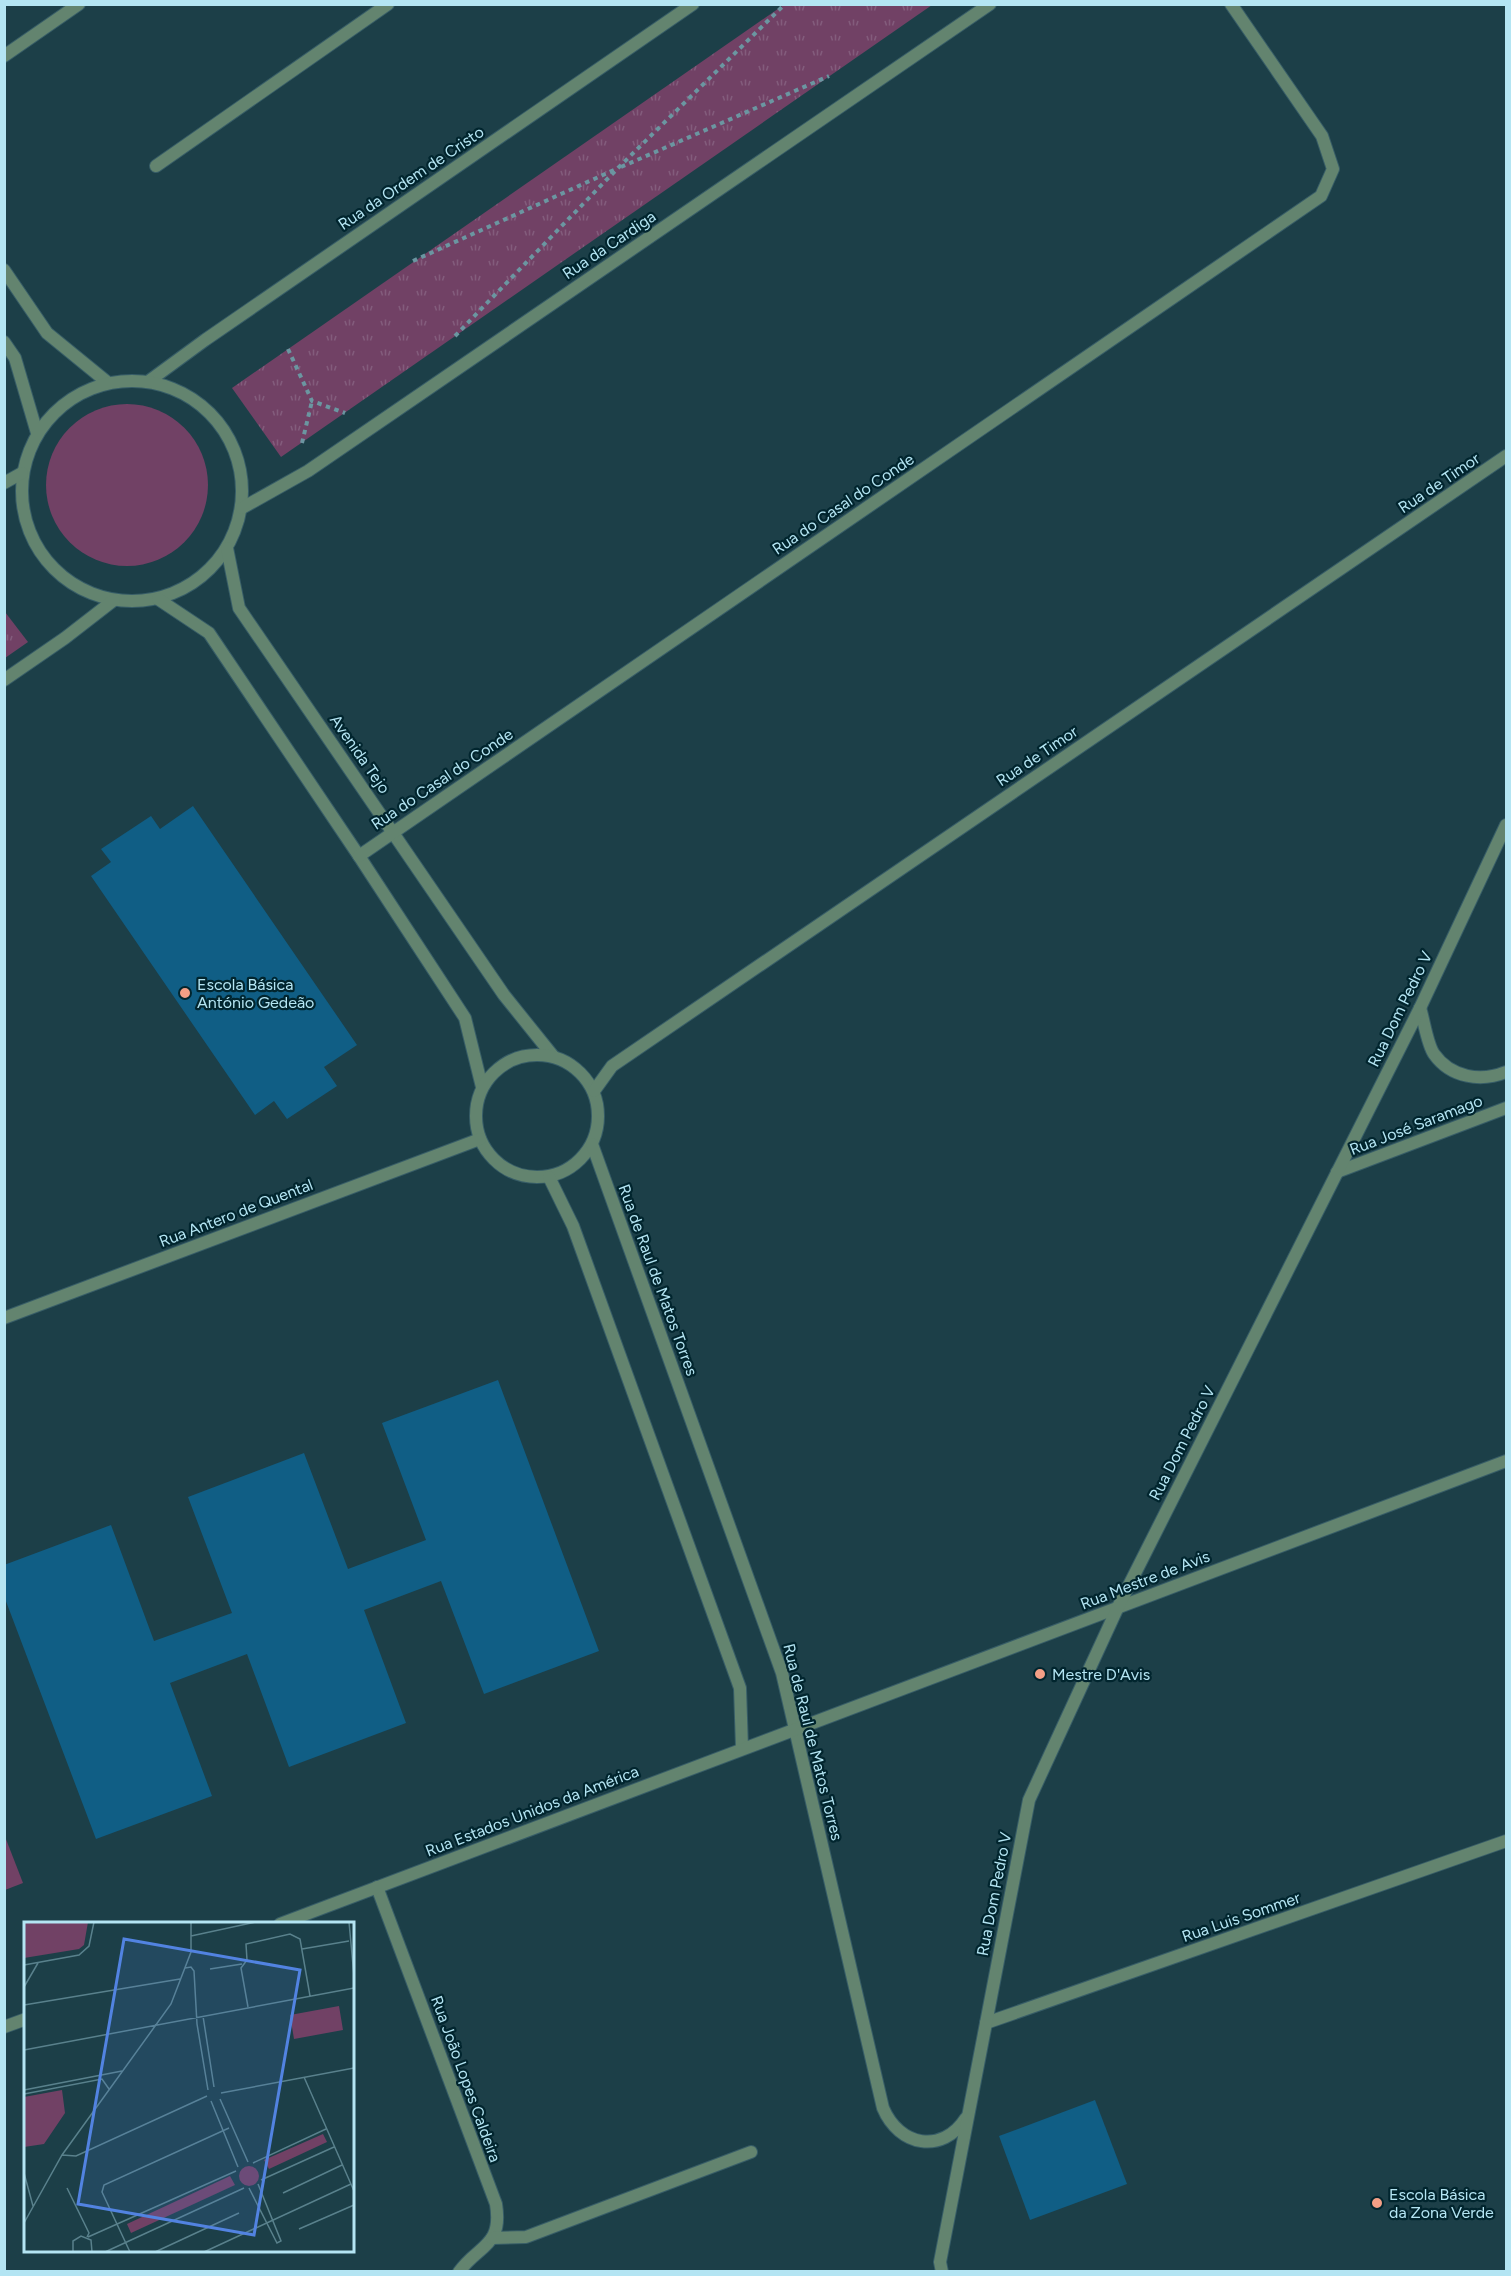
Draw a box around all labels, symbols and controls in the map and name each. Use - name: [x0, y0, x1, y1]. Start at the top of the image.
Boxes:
- street label: Rua da Ordem de Cristo: [335, 122, 487, 234]
- street label: Rua da Cardiga: [559, 207, 659, 283]
- street label: Rua do Casal do Conde: [768, 449, 918, 559]
- street label: Rua de Timor: [1395, 449, 1484, 517]
- street label: Avenida Tejo: [326, 711, 394, 797]
- street label: Rua de Timor: [993, 722, 1082, 790]
- street label: Rua do Casal do Conde: [367, 724, 517, 834]
- street label: Rua Dom Pedro V: [1364, 948, 1436, 1070]
- place label: Escola Básica António Gedeão: [197, 975, 314, 1012]
- marker: Escola Básica António Gedeão: [178, 986, 192, 1000]
- street label: Rua José Saramago: [1347, 1091, 1485, 1159]
- street label: Rua Antero de Quental: [156, 1175, 316, 1251]
- street label: Rua de Raul de Matos Torres: [614, 1182, 702, 1378]
- street label: Rua Dom Pedro V: [1145, 1383, 1219, 1503]
- street label: Rua Mestre de Avis: [1078, 1547, 1212, 1613]
- street label: Rua de Raul de Matos Torres: [779, 1642, 847, 1842]
- place label: Mestre D'Avis: [1052, 1665, 1150, 1684]
- marker: Mestre D'Avis: [1033, 1667, 1047, 1681]
- street label: Rua Estados Unidos da América: [423, 1761, 641, 1861]
- street label: Rua Dom Pedro V: [973, 1830, 1015, 1958]
- street label: Rua Luis Sommer: [1179, 1888, 1303, 1946]
- inset map: [24, 1922, 354, 2252]
- street label: Rua João Lopes Caldeira: [427, 1993, 505, 2165]
- place label: Escola Básica da Zona Verde: [1389, 2185, 1494, 2222]
- marker: Escola Básica da Zona Verde: [1370, 2196, 1384, 2210]

